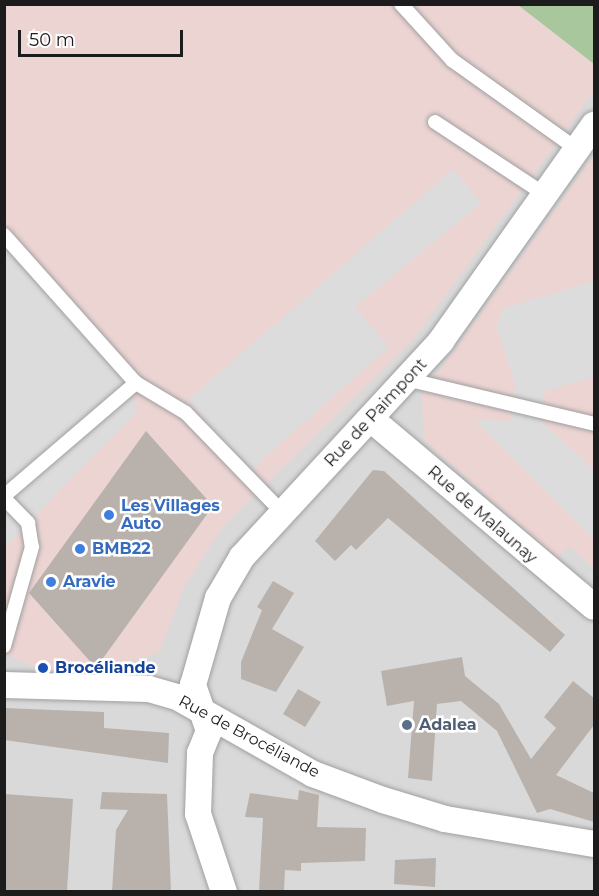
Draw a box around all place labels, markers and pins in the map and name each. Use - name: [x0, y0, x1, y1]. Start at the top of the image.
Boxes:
- place label: Les Villages Auto: [121, 496, 220, 534]
- marker: Les Villages Auto: [102, 508, 116, 522]
- place label: BMB22: [92, 539, 151, 559]
- marker: BMB22: [73, 542, 87, 556]
- place label: Aravie: [63, 572, 116, 592]
- marker: Aravie: [44, 575, 58, 589]
- place label: Brocéliande: [55, 658, 156, 678]
- marker: Brocéliande: [36, 661, 50, 675]
- place label: Adalea: [419, 715, 477, 735]
- marker: Adalea: [400, 718, 414, 732]

